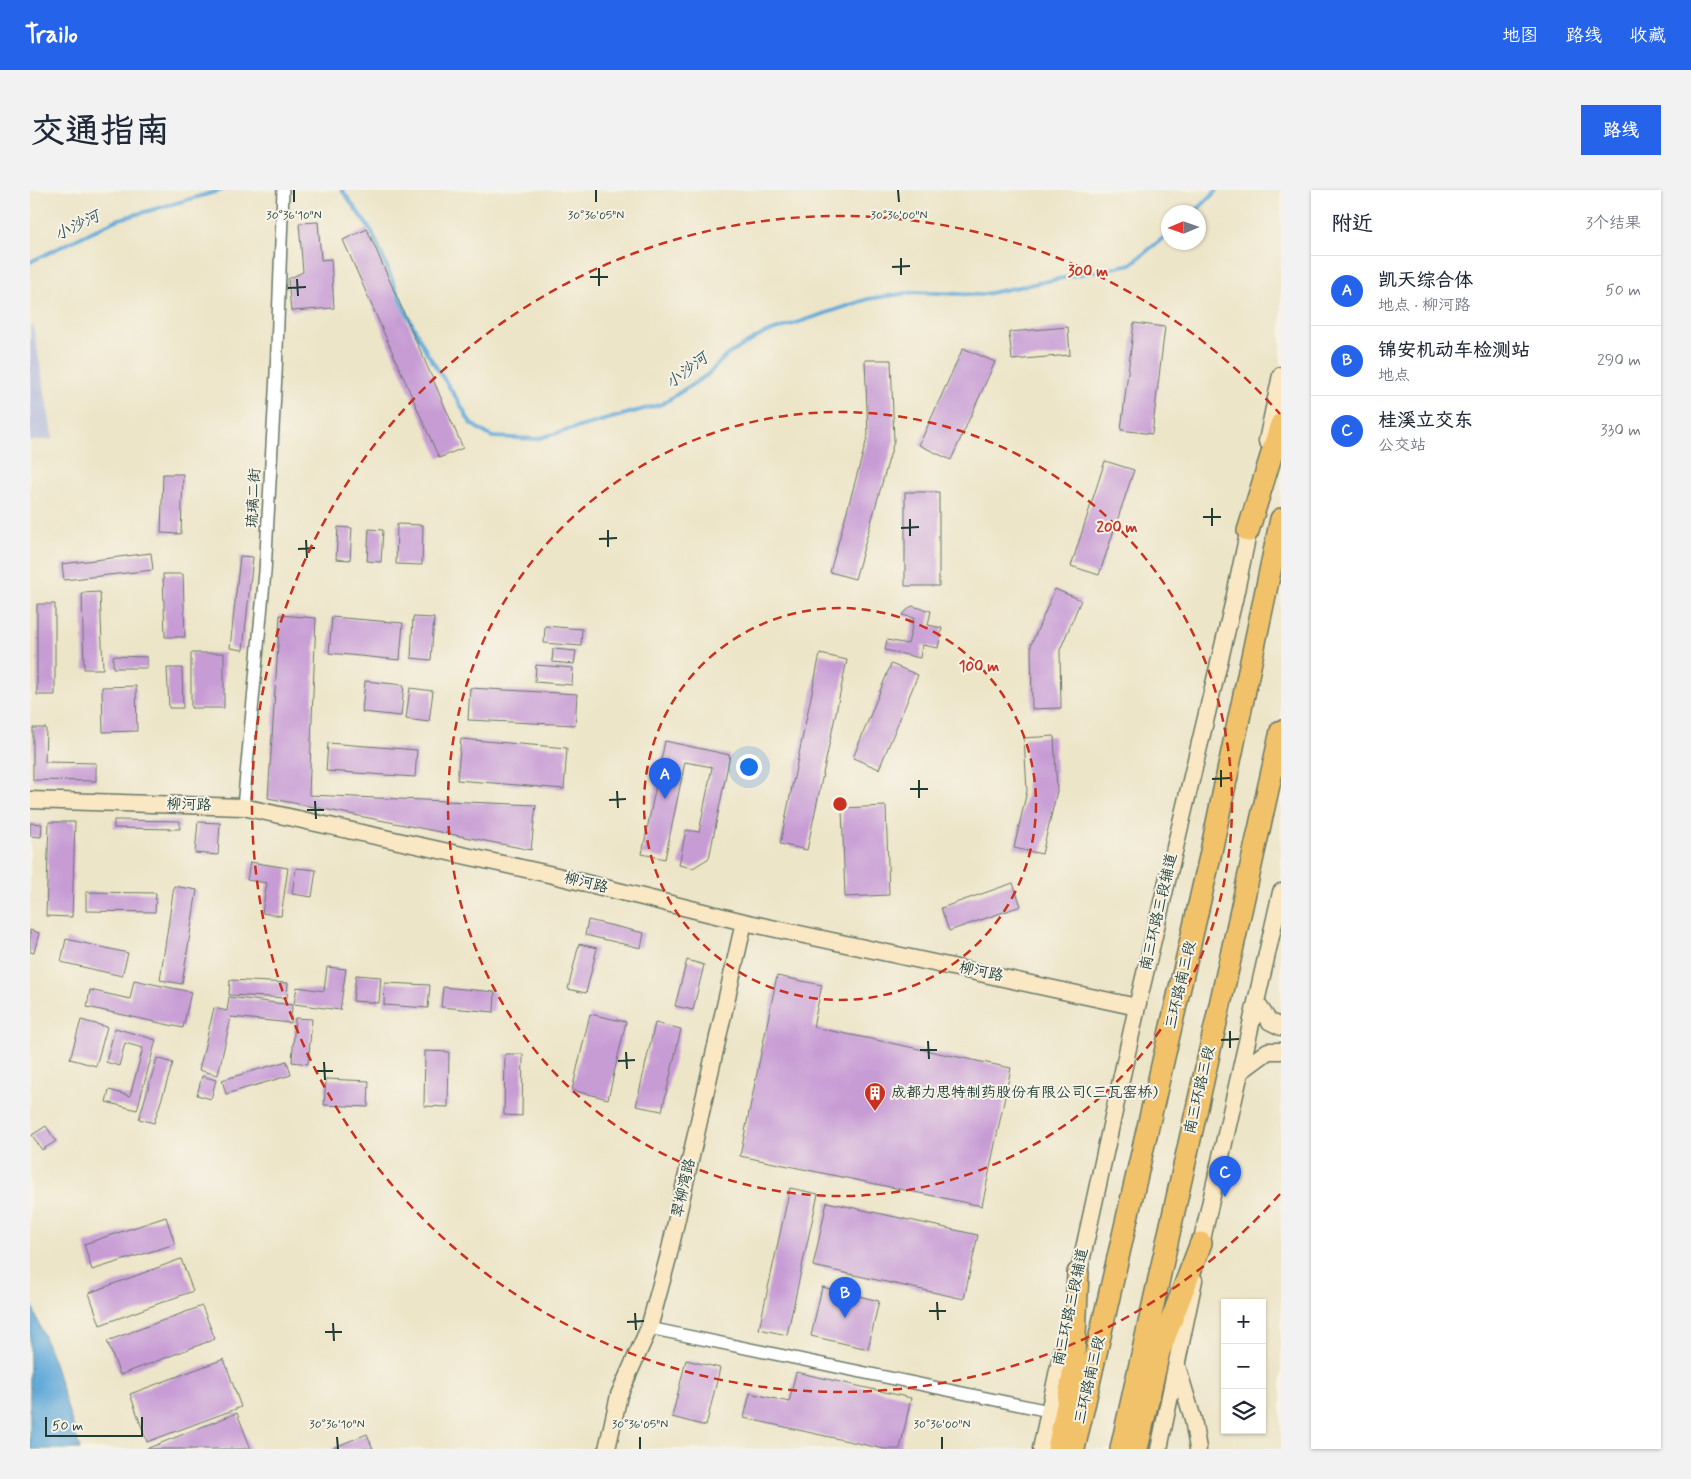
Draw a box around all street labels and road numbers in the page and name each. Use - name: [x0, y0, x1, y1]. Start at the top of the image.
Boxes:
- street label: 琉璃二街: [242, 468, 266, 528]
- street label: 柳河路: [166, 794, 212, 816]
- street label: 南三环路三段辅道: [1136, 851, 1182, 973]
- street label: 柳河路: [562, 868, 610, 898]
- street label: 三环路南三段: [1161, 939, 1201, 1031]
- street label: 柳河路: [957, 958, 1005, 986]
- street label: 南三环路三段: [1180, 1044, 1220, 1136]
- street label: 翠柳湾路: [668, 1157, 700, 1219]
- street label: 南三环路三段辅道: [1049, 1246, 1093, 1368]
- street label: 三环路南三段: [1070, 1334, 1110, 1426]

